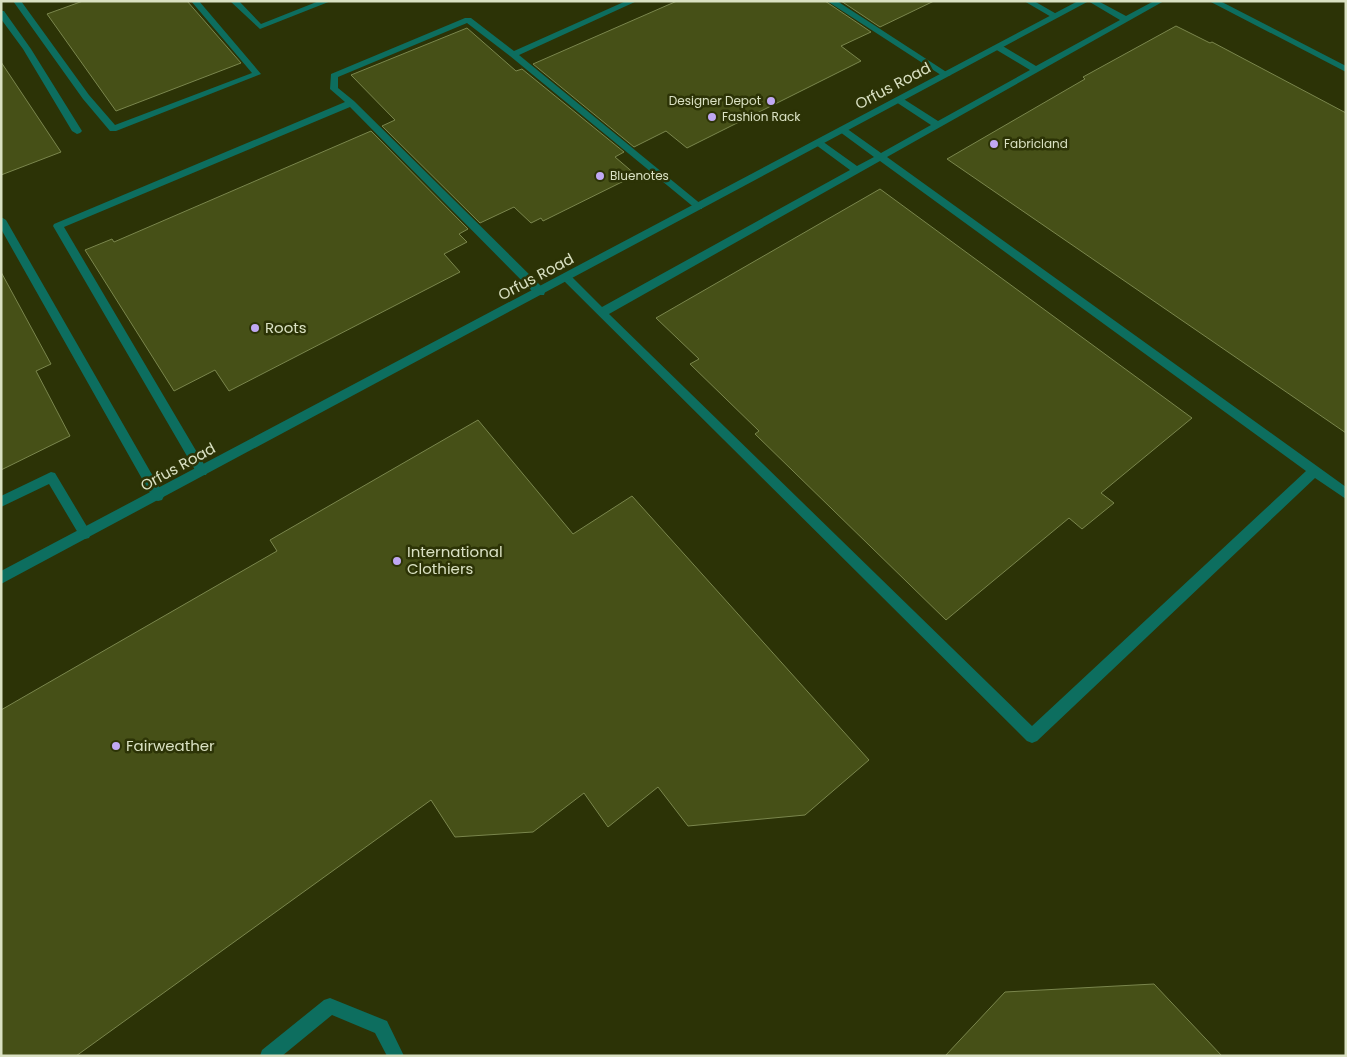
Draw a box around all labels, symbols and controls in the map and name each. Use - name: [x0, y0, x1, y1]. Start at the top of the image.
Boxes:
- street label: Orfus Road: [851, 57, 934, 114]
- place label: Designer Depot: [669, 92, 761, 109]
- marker: Designer Depot: [765, 95, 777, 107]
- place label: Fashion Rack: [722, 108, 801, 125]
- marker: Fashion Rack: [706, 111, 718, 123]
- place label: Fabricland: [1004, 135, 1068, 152]
- marker: Fabricland: [988, 138, 1000, 150]
- place label: Bluenotes: [610, 167, 669, 184]
- marker: Bluenotes: [594, 170, 606, 182]
- street label: Orfus Road: [494, 248, 577, 305]
- place label: Roots: [265, 317, 307, 338]
- marker: Roots: [249, 322, 261, 334]
- street label: Orfus Road: [136, 437, 219, 496]
- place label: International Clothiers: [407, 541, 503, 579]
- marker: International Clothiers: [391, 555, 403, 567]
- place label: Fairweather: [126, 735, 215, 756]
- marker: Fairweather: [110, 740, 122, 752]

